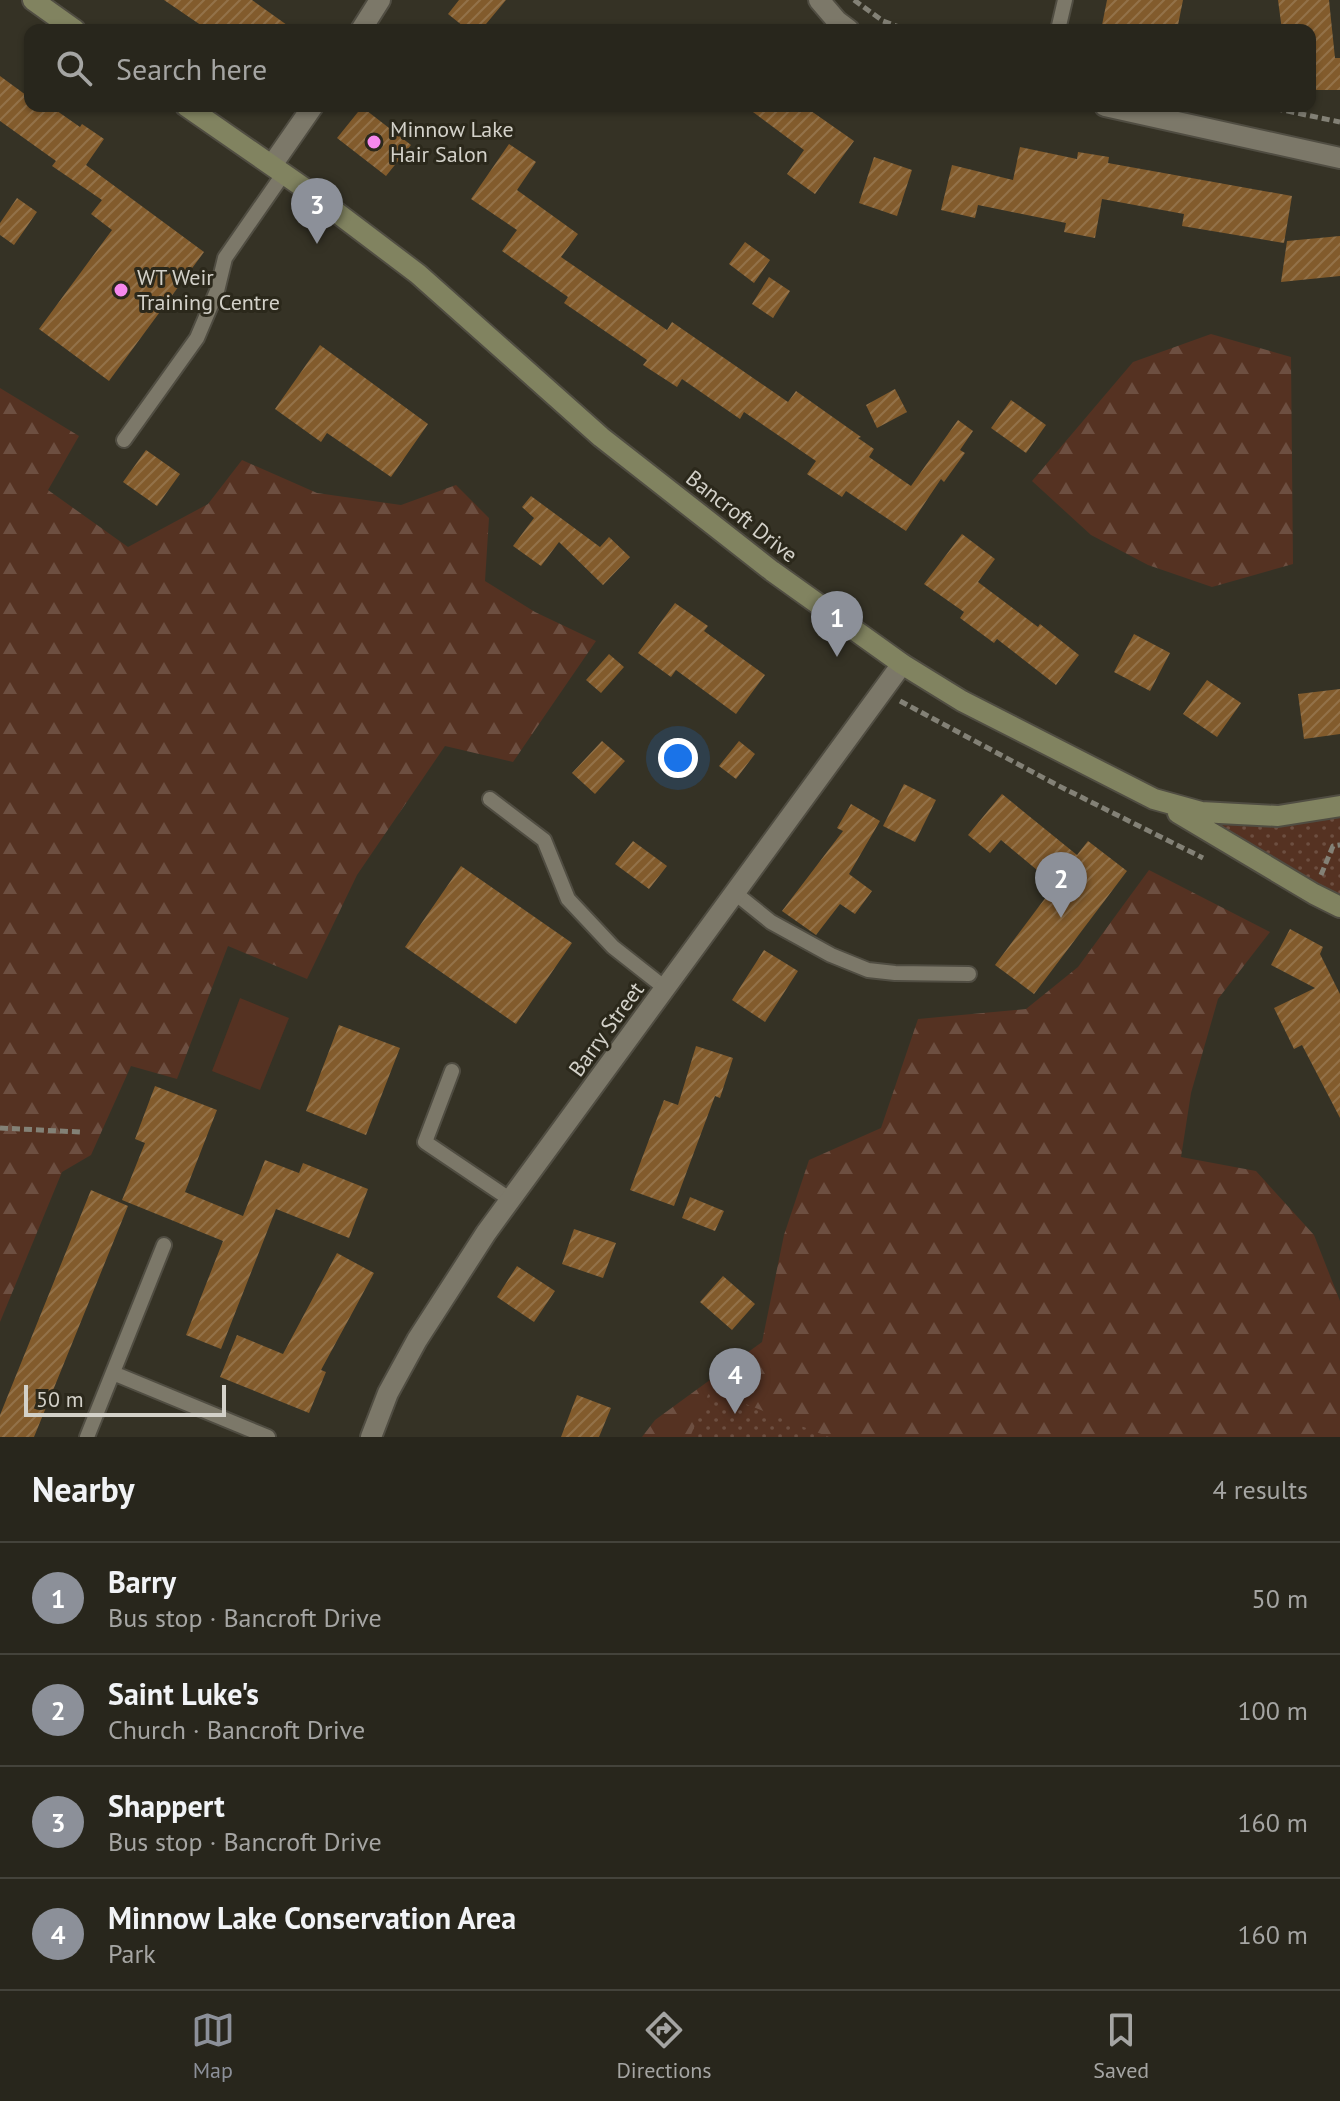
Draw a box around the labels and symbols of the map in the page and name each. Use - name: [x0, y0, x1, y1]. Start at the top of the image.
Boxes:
- place label: Minnow Lake Hair Salon: [390, 115, 514, 168]
- marker: Minnow Lake Hair Salon: [365, 133, 383, 151]
- pin: 3: [291, 178, 343, 244]
- place label: WT Weir Training Centre: [137, 263, 280, 316]
- marker: WT Weir Training Centre: [112, 281, 130, 299]
- street label: Bancroft Drive: [681, 464, 803, 568]
- pin: 1: [811, 591, 863, 657]
- your location: [658, 738, 698, 778]
- pin: 2: [1035, 852, 1087, 918]
- street label: Barry Street: [562, 976, 650, 1082]
- pin: 4: [709, 1348, 761, 1414]
- scale bar: [24, 1381, 226, 1417]

